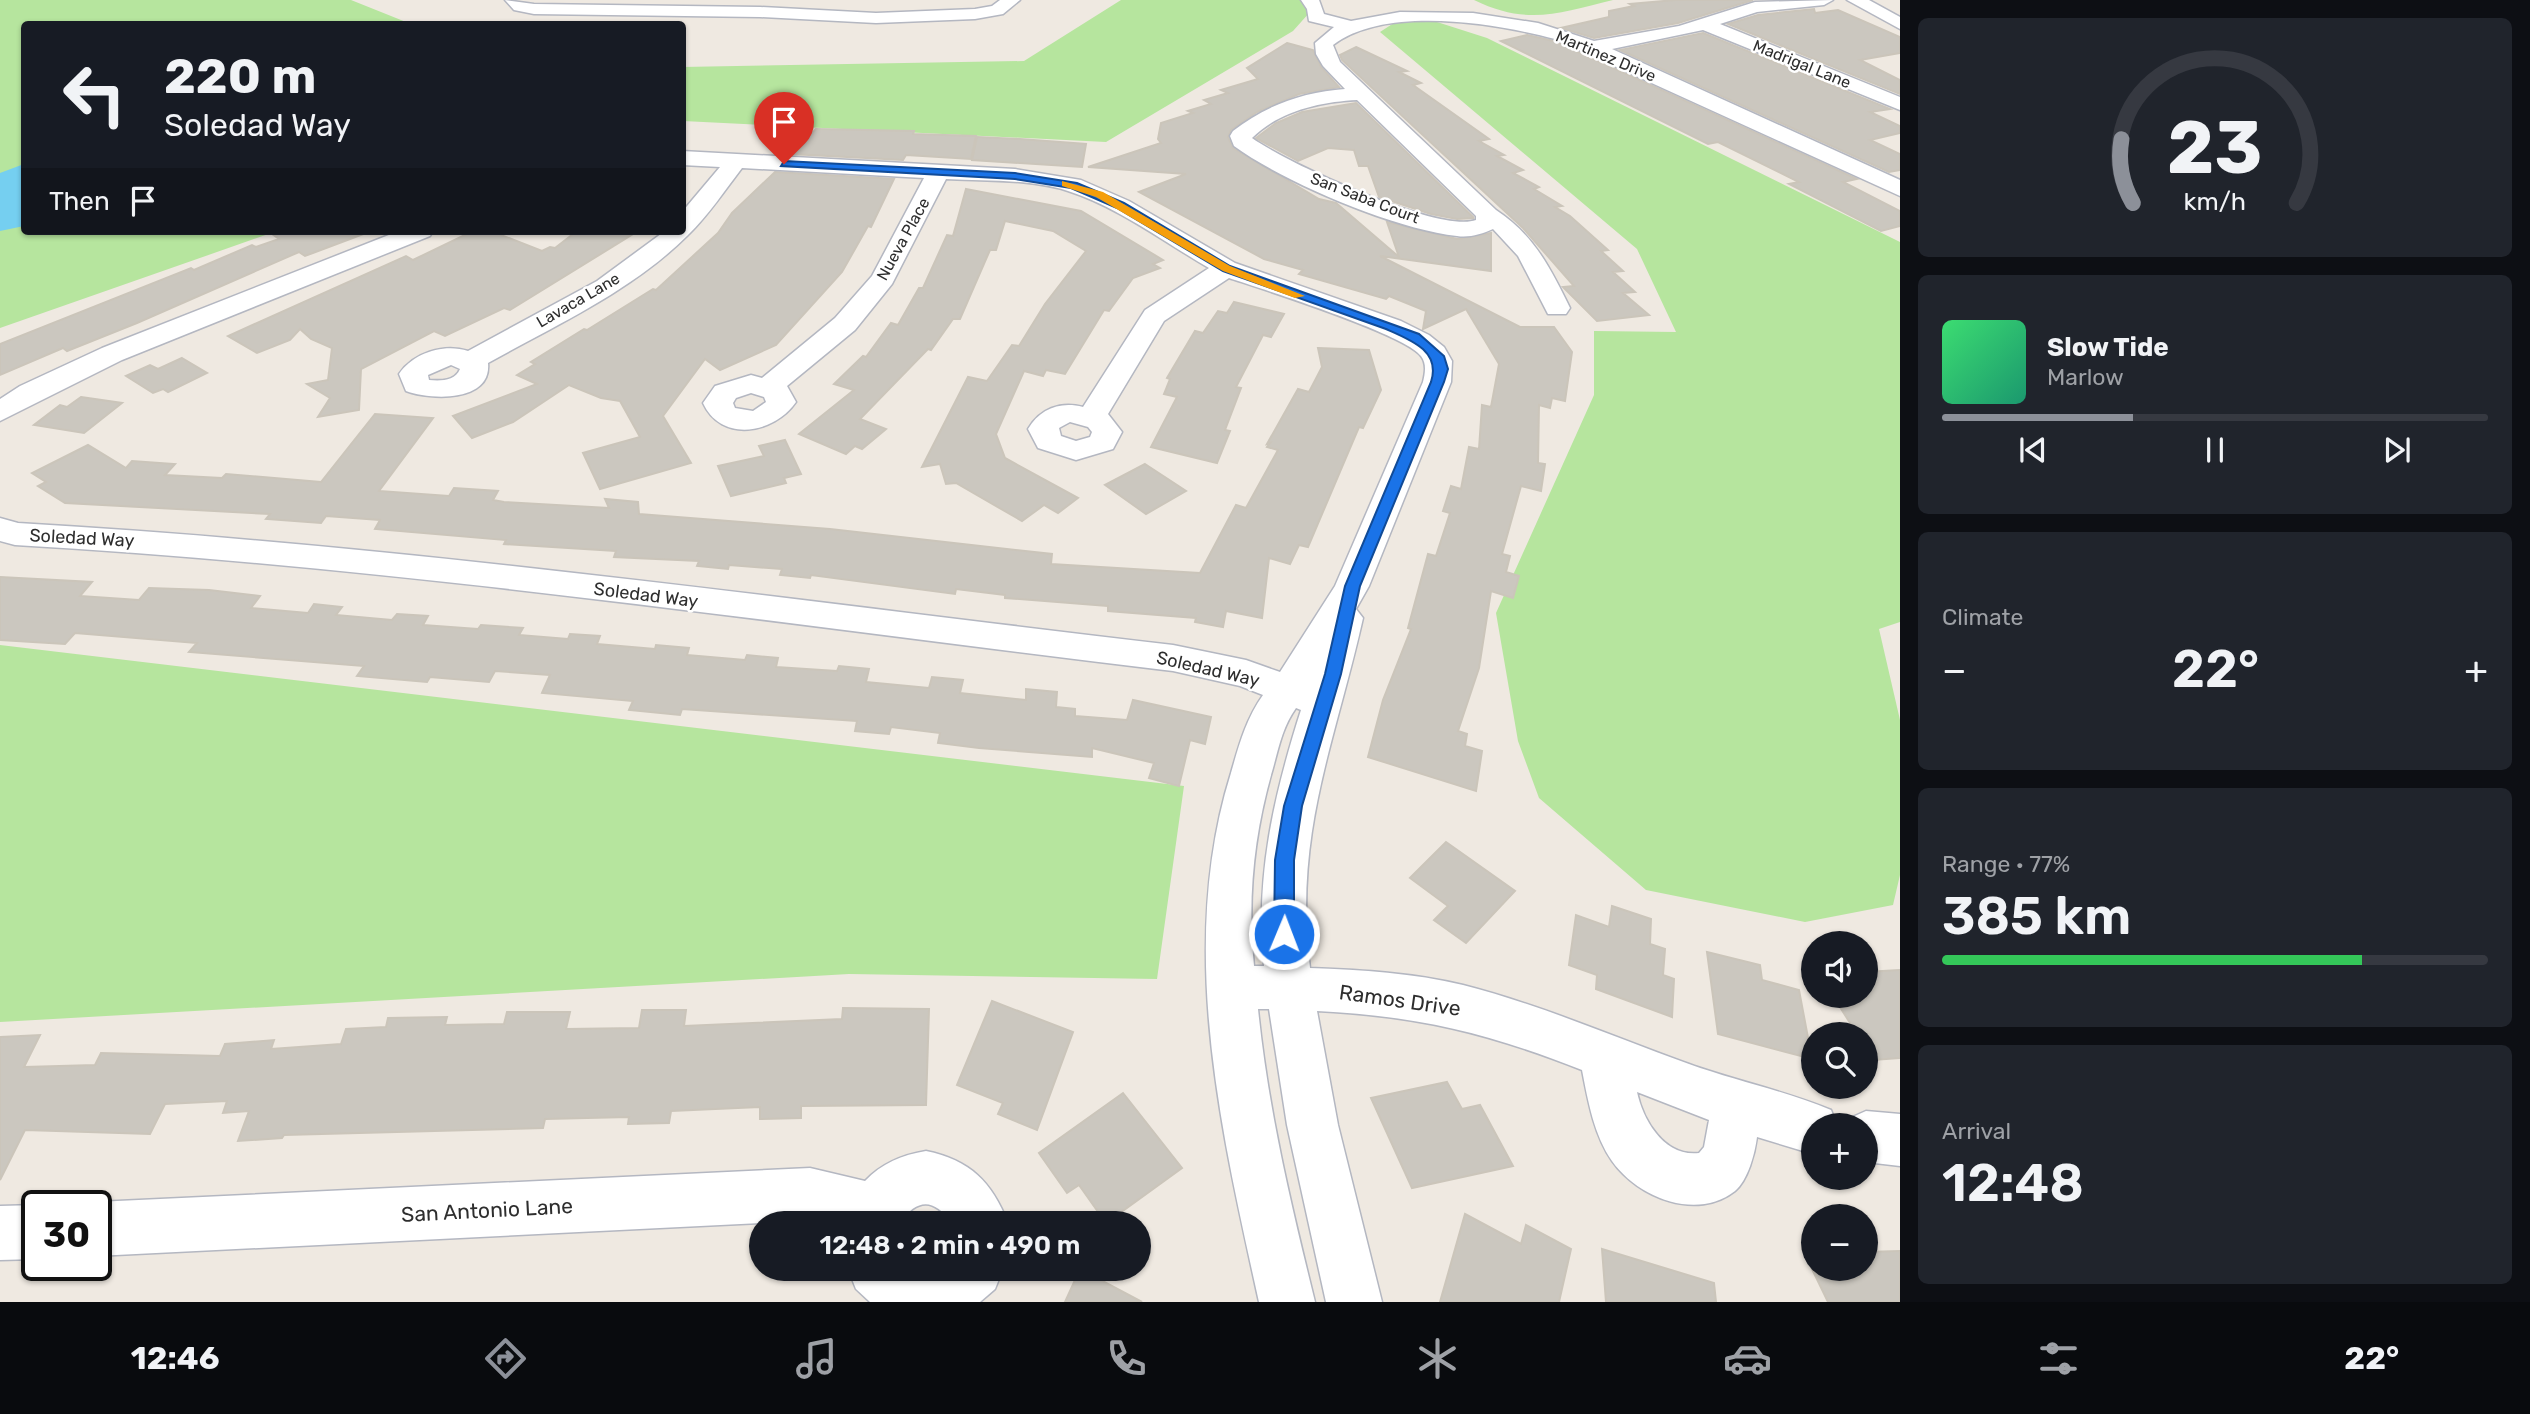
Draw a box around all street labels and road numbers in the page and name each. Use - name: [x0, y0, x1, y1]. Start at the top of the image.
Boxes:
- street label: Martinez Drive: [1553, 26, 1659, 86]
- street label: Madrigal Lane: [1750, 36, 1854, 92]
- street label: San Saba Court: [1308, 168, 1422, 228]
- street label: Nueva Place: [873, 194, 934, 284]
- street label: Lavaca Lane: [533, 268, 623, 332]
- street label: Soledad Way: [29, 524, 135, 552]
- street label: Soledad Way: [592, 578, 700, 612]
- street label: Soledad Way: [1154, 646, 1262, 692]
- street label: Ramos Drive: [1338, 979, 1462, 1021]
- street label: San Antonio Lane: [401, 1193, 573, 1227]

